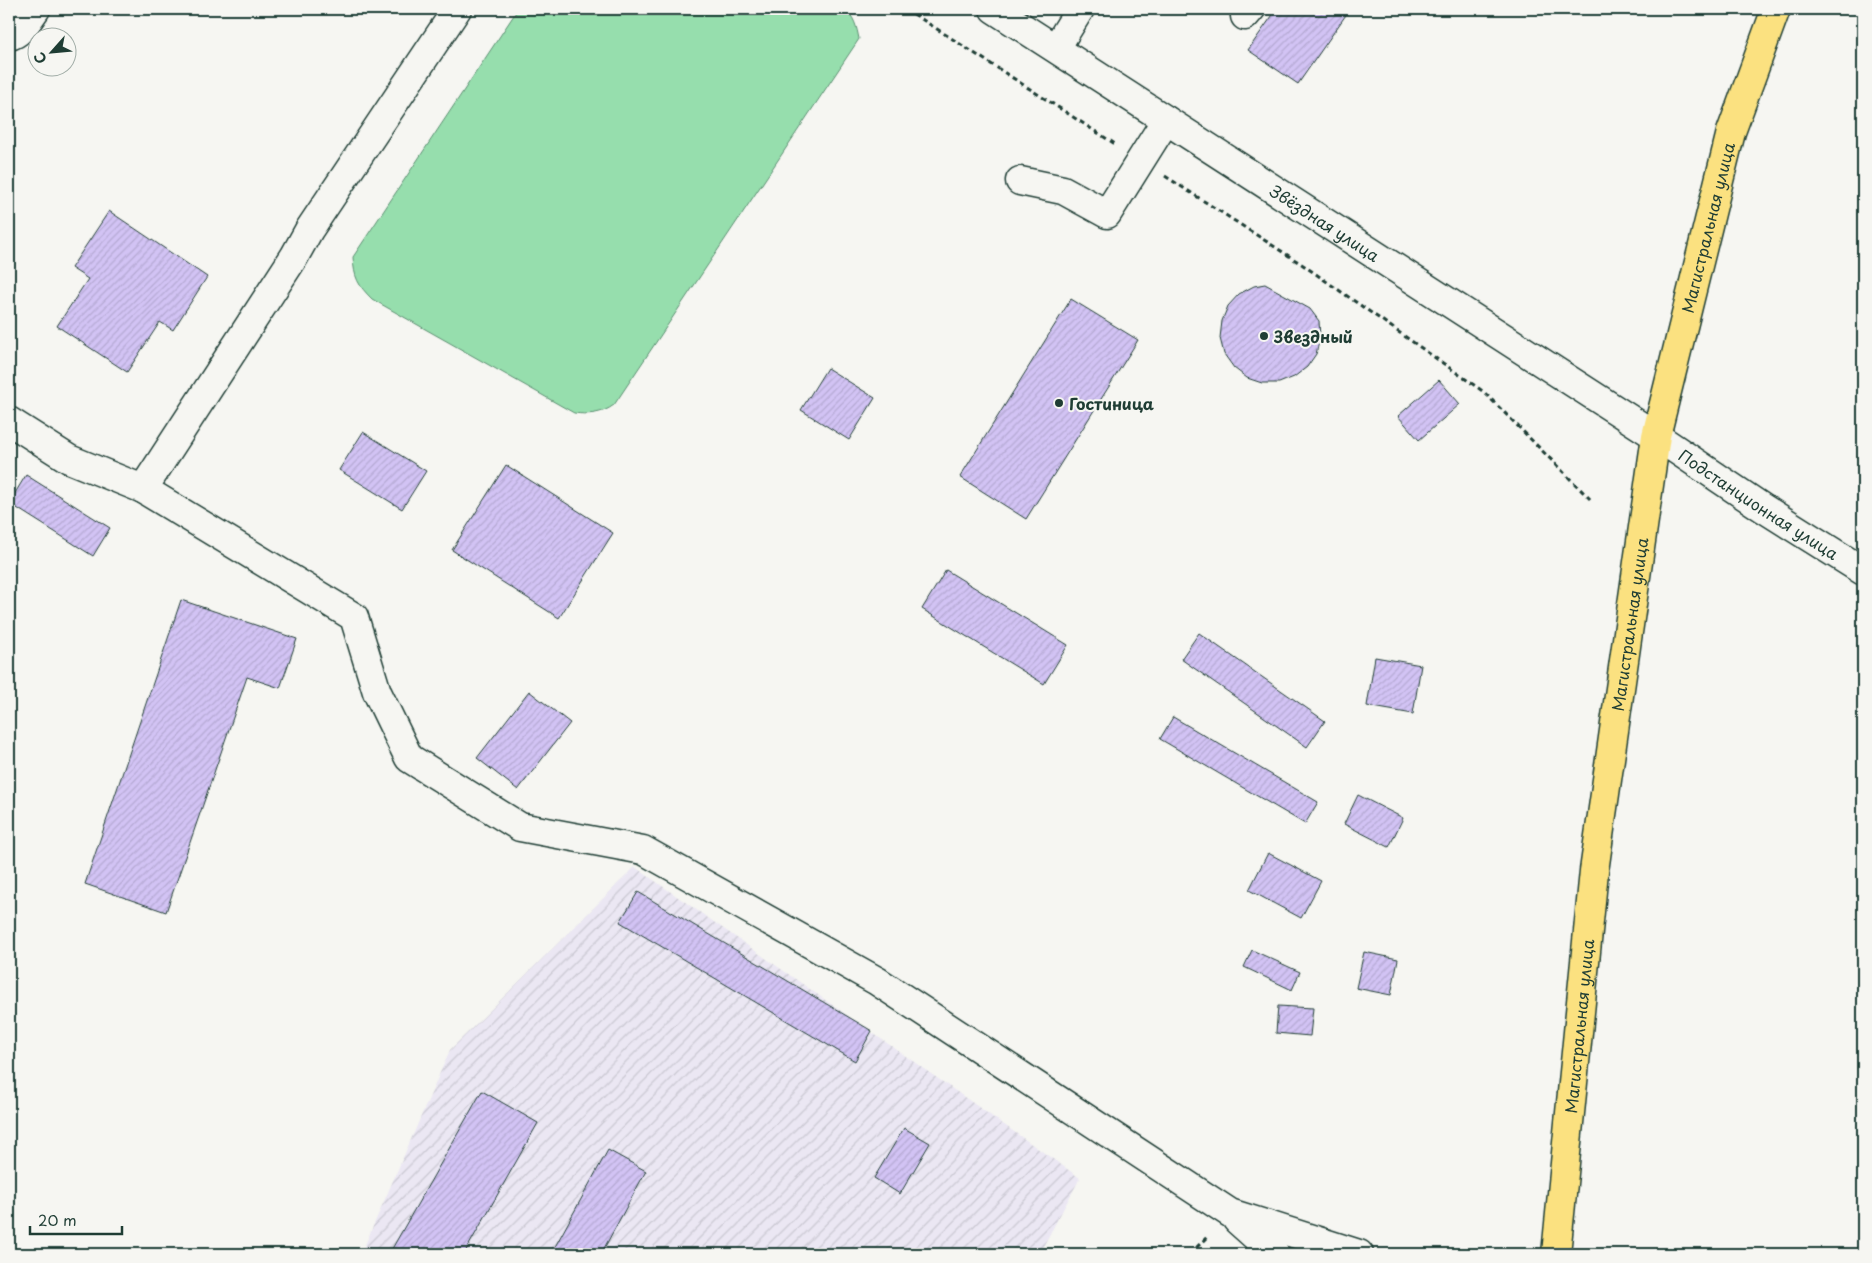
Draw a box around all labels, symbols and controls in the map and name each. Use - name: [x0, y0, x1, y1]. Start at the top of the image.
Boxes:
- north arrow: [28, 28, 78, 78]
- text: С: [28, 49, 52, 68]
- street label: Магистральная улица: [1675, 140, 1740, 315]
- street label: Звёздная улица: [1266, 178, 1385, 267]
- place label: Звездный: [1273, 324, 1353, 348]
- marker: Звездный: [1258, 330, 1270, 342]
- place label: Гостиница: [1069, 391, 1154, 415]
- marker: Гостиница: [1053, 397, 1065, 409]
- street label: Подстанционная улица: [1674, 443, 1843, 565]
- street label: Магистральная улица: [1605, 536, 1653, 713]
- street label: Магистральная улица: [1558, 938, 1599, 1115]
- scale bar: [30, 1203, 122, 1235]
- text: 20 m: [38, 1208, 77, 1231]

